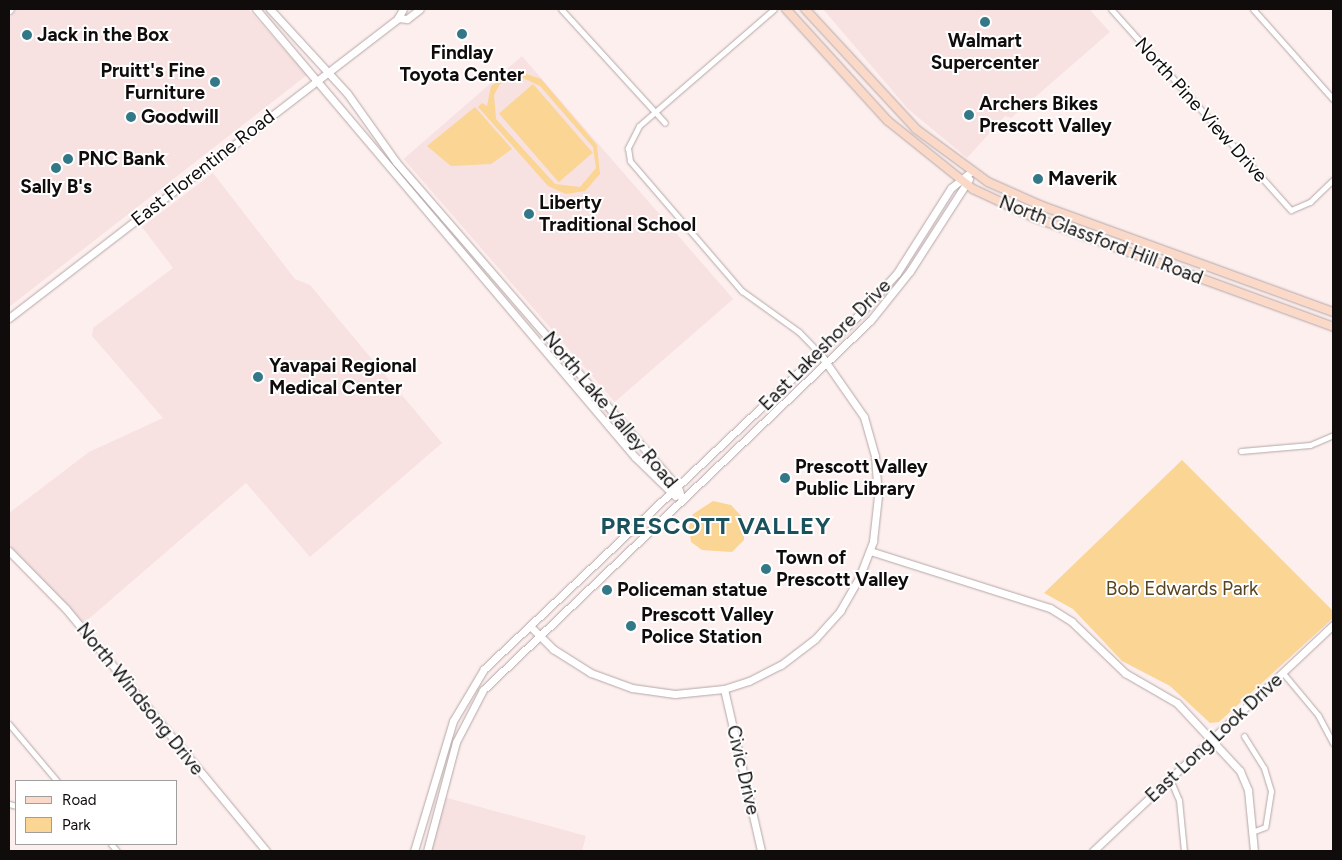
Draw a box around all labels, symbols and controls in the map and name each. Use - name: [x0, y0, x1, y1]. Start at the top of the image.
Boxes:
- marker: Walmart Supercenter: [979, 16, 991, 28]
- place label: Jack in the Box: [37, 24, 169, 46]
- marker: Findlay Toyota Center: [456, 28, 468, 40]
- marker: Jack in the Box: [21, 29, 33, 41]
- place label: Walmart Supercenter: [931, 30, 1039, 74]
- street label: North Pine View Drive: [1130, 33, 1272, 187]
- place label: Findlay Toyota Center: [400, 42, 524, 86]
- place label: Pruitt's Fine Furniture: [100, 60, 205, 104]
- marker: Pruitt's Fine Furniture: [209, 76, 221, 88]
- place label: Archers Bikes Prescott Valley: [979, 93, 1112, 137]
- street label: East Florentine Road: [127, 105, 279, 231]
- place label: Goodwill: [141, 106, 219, 128]
- marker: Archers Bikes Prescott Valley: [963, 109, 975, 121]
- marker: Goodwill: [125, 111, 137, 123]
- place label: PNC Bank: [78, 148, 165, 170]
- marker: PNC Bank: [62, 153, 74, 165]
- marker: Sally B's: [50, 162, 62, 174]
- place label: Maverik: [1048, 168, 1117, 190]
- marker: Maverik: [1032, 173, 1044, 185]
- place label: Sally B's: [20, 176, 92, 198]
- street label: North Glassford Hill Road: [996, 191, 1206, 289]
- place label: Liberty Traditional School: [539, 192, 696, 236]
- marker: Liberty Traditional School: [523, 208, 535, 220]
- street label: East Lakeshore Drive: [755, 275, 895, 415]
- street label: North Lake Valley Road: [538, 327, 682, 493]
- place label: Yavapai Regional Medical Center: [269, 355, 417, 399]
- marker: Yavapai Regional Medical Center: [251, 370, 265, 384]
- place label: Prescott Valley Public Library: [795, 456, 928, 500]
- marker: Prescott Valley Public Library: [779, 472, 791, 484]
- district label: PRESCOTT VALLEY: [599, 512, 833, 540]
- place label: Town of Prescott Valley: [776, 547, 909, 591]
- marker: Town of Prescott Valley: [760, 563, 772, 575]
- park label: Bob Edwards Park: [1106, 578, 1258, 600]
- place label: Policeman statue: [617, 579, 767, 601]
- marker: Policeman statue: [601, 584, 613, 596]
- place label: Prescott Valley Police Station: [641, 604, 774, 648]
- street label: North Windsong Drive: [72, 618, 208, 780]
- marker: Prescott Valley Police Station: [625, 620, 637, 632]
- street label: East Long Look Drive: [1141, 669, 1287, 807]
- street label: Civic Drive: [722, 723, 764, 817]
- legend: [15, 780, 178, 845]
- text: Road: [62, 791, 97, 809]
- text: Park: [62, 816, 91, 834]

